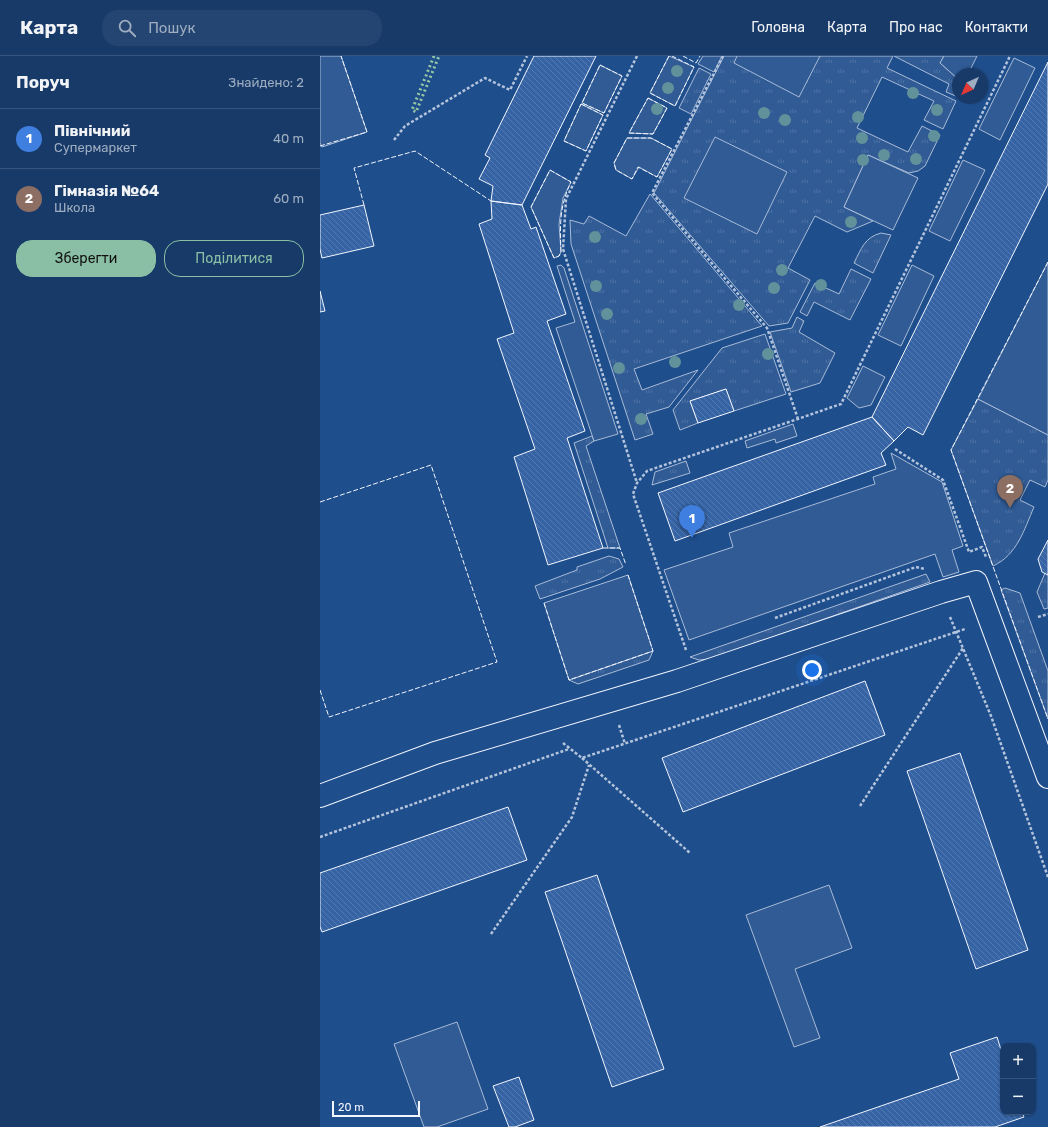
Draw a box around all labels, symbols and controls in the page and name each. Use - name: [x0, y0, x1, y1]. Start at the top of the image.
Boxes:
- search box: [102, 10, 382, 46]
- text: Карта: [20, 16, 78, 39]
- icon: search: [116, 17, 138, 39]
- text: Пошук: [148, 19, 196, 37]
- text: Головна: [751, 19, 805, 36]
- text: Карта: [827, 19, 867, 36]
- text: Про нас: [889, 19, 943, 36]
- text: Контакти: [965, 19, 1028, 36]
- north arrow: [952, 68, 988, 104]
- text: Поруч: [16, 72, 70, 92]
- text: Знайдено: 2: [228, 75, 304, 90]
- text: Північний: [54, 122, 130, 140]
- text: 1: [26, 131, 32, 146]
- text: 40 m: [273, 131, 304, 146]
- text: Супермаркет: [54, 140, 137, 155]
- text: Гімназія №64: [54, 182, 159, 200]
- text: 2: [25, 191, 33, 206]
- text: 60 m: [273, 191, 304, 206]
- text: Школа: [54, 200, 95, 215]
- button: Зберегти: [16, 240, 156, 277]
- button: Поділитися: [164, 240, 304, 277]
- pin: 2: [997, 475, 1023, 508]
- pin: 1: [679, 505, 705, 538]
- your location: [802, 660, 822, 680]
- map controls: [1000, 1043, 1036, 1115]
- button: +: [1000, 1043, 1036, 1079]
- button: −: [1000, 1079, 1036, 1115]
- scale bar: [332, 1099, 420, 1118]
- text: 20 m: [338, 1101, 364, 1114]

